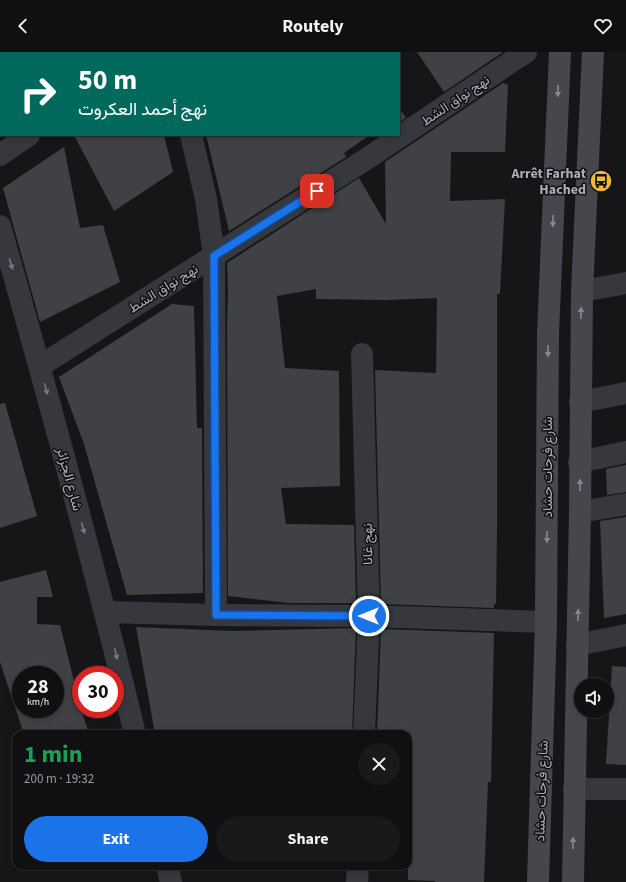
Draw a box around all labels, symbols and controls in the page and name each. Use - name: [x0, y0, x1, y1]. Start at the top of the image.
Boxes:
- text: Routely: [282, 14, 344, 39]
- icon: back: [12, 15, 34, 37]
- icon: heart: [592, 15, 614, 37]
- text: 50 m: [78, 60, 137, 100]
- icon: right: [12, 68, 64, 120]
- street label: نهج نواق الشط: [417, 70, 494, 131]
- one-way arrow: [555, 85, 561, 98]
- text: نهج أحمد العكروت: [78, 97, 207, 122]
- place label: Arrêt Farhat Hached: [510, 164, 587, 200]
- bus stop icon: Arrêt Farhat Hached: [588, 168, 614, 194]
- pin: [300, 174, 334, 208]
- icon: arrive: [306, 180, 328, 202]
- one-way arrow: [550, 215, 556, 228]
- one-way arrow: [8, 258, 14, 270]
- street label: نهج نواق الشط: [125, 259, 202, 318]
- one-way arrow: [578, 306, 584, 319]
- one-way arrow: [545, 345, 551, 358]
- one-way arrow: [43, 383, 49, 395]
- street label: شارع فرحات حشاد: [538, 416, 558, 518]
- street label: شارع الجزائر: [51, 444, 87, 513]
- one-way arrow: [576, 479, 583, 491]
- one-way arrow: [81, 521, 87, 534]
- street label: نهج غانا: [358, 523, 378, 565]
- one-way arrow: [544, 531, 550, 544]
- position arrow: [348, 595, 390, 637]
- one-way arrow: [575, 608, 581, 621]
- one-way arrow: [113, 648, 119, 660]
- speed limit sign: 30: [72, 666, 124, 718]
- text: 28: [27, 673, 49, 701]
- map controls: [574, 678, 614, 718]
- button: sound: [574, 678, 614, 718]
- text: km/h: [27, 695, 49, 709]
- text: 1 min: [24, 737, 82, 772]
- street label: شارع فرحات حشاد: [530, 740, 554, 842]
- button: close: [358, 743, 400, 785]
- text: 200 m · 19:32: [24, 770, 94, 788]
- button: Exit: [24, 816, 208, 862]
- button: Share: [216, 816, 400, 862]
- one-way arrow: [570, 836, 576, 849]

